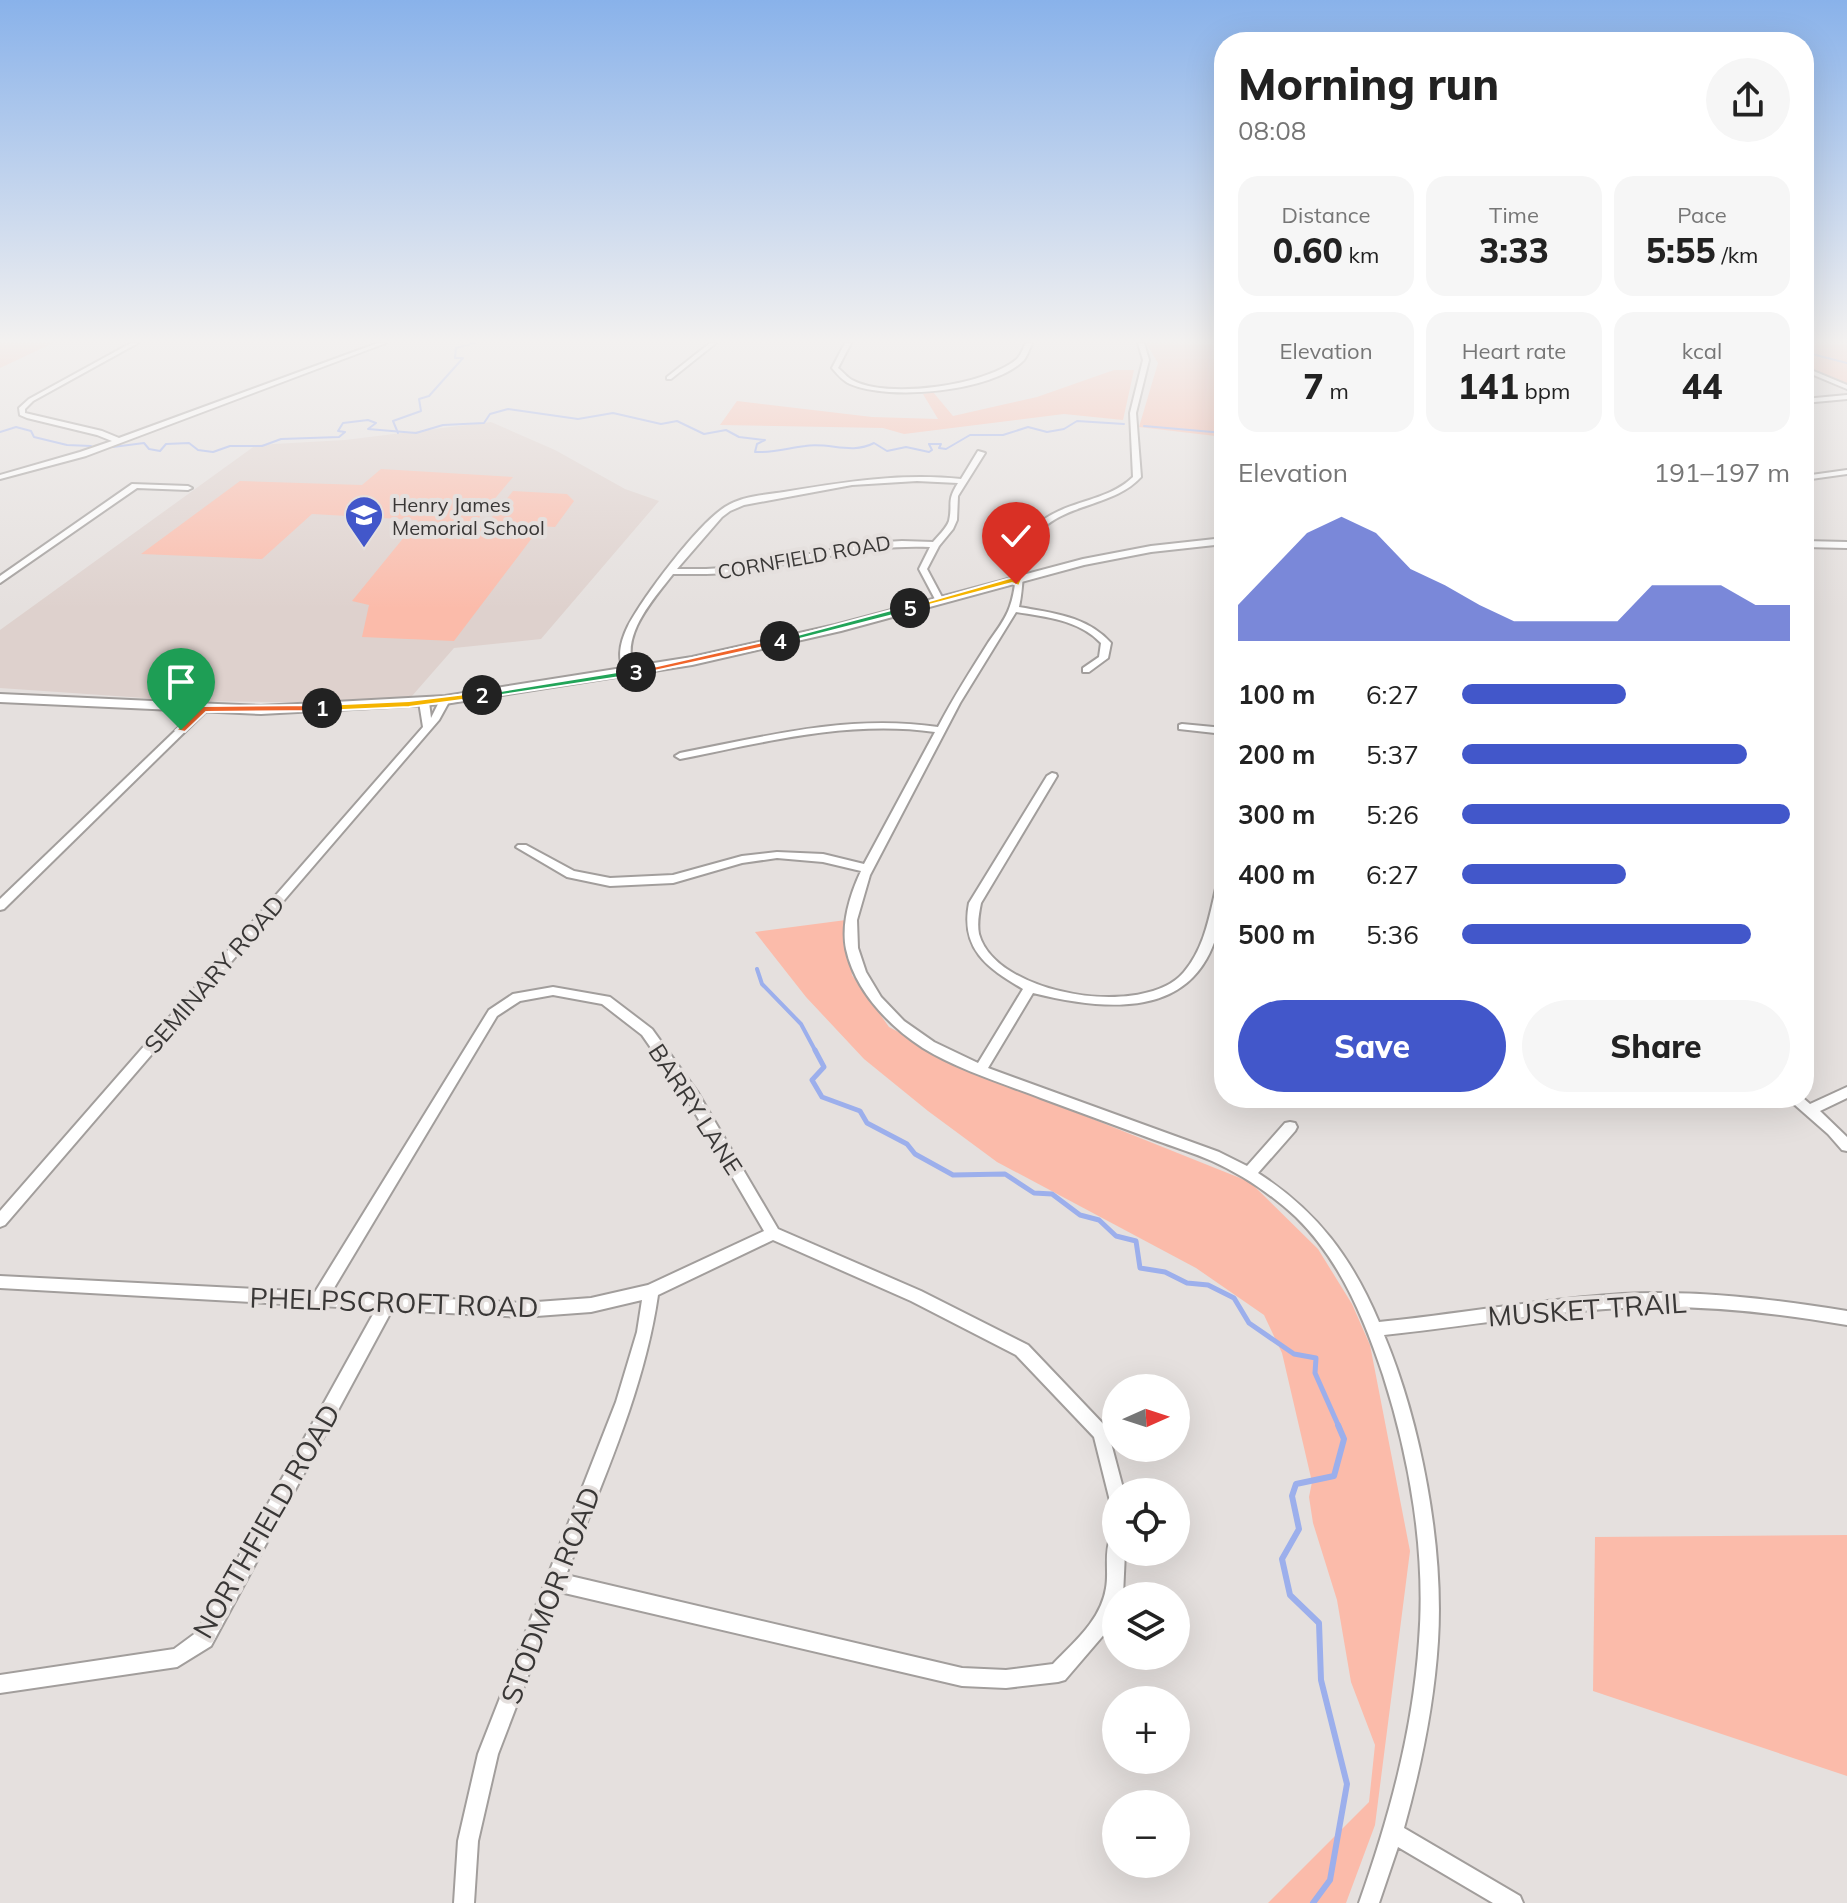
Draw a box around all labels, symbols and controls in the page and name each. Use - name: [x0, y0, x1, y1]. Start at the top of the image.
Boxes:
- text: Morning run: [1238, 56, 1499, 111]
- button: share: [1706, 58, 1790, 142]
- text: 08:08: [1238, 114, 1306, 147]
- text: Distance: [1282, 201, 1370, 229]
- text: Time: [1489, 201, 1539, 229]
- text: Pace: [1677, 201, 1727, 229]
- text: 0.60: [1273, 229, 1343, 272]
- text: 3:33: [1479, 229, 1549, 272]
- text: 5:55: [1646, 229, 1716, 272]
- text: km: [1343, 241, 1379, 269]
- text: /km: [1716, 241, 1758, 269]
- text: Elevation: [1279, 337, 1373, 365]
- text: Heart rate: [1462, 337, 1566, 365]
- text: kcal: [1682, 337, 1722, 365]
- text: 7: [1303, 365, 1324, 408]
- text: 141: [1458, 365, 1519, 408]
- text: 44: [1682, 365, 1722, 408]
- text: m: [1324, 377, 1349, 405]
- text: bpm: [1519, 377, 1570, 405]
- text: Elevation: [1238, 456, 1348, 489]
- text: 191–197 m: [1654, 456, 1790, 489]
- place label: Henry James Memorial School: [392, 492, 545, 540]
- school or university icon: Henry James Memorial School: [343, 494, 385, 549]
- pin: [982, 502, 1050, 584]
- icon: check: [994, 514, 1038, 558]
- street label: CORNFIELD ROAD: [716, 529, 892, 585]
- pin: 5: [890, 588, 930, 628]
- text: 5: [903, 594, 917, 622]
- pin: 4: [760, 621, 800, 661]
- text: 4: [773, 627, 787, 655]
- pin: [147, 648, 215, 730]
- pin: 3: [616, 652, 656, 692]
- text: 3: [629, 658, 643, 686]
- icon: arrive: [159, 660, 203, 704]
- pin: 2: [462, 675, 502, 715]
- text: 100 m: [1238, 678, 1315, 711]
- text: 6:27: [1366, 678, 1419, 711]
- text: 2: [475, 681, 489, 709]
- pin: 1: [302, 688, 342, 728]
- text: 1: [315, 694, 329, 722]
- text: 200 m: [1238, 738, 1315, 771]
- text: 5:37: [1366, 738, 1419, 771]
- text: 300 m: [1238, 798, 1315, 831]
- text: 5:26: [1366, 798, 1419, 831]
- text: 400 m: [1238, 858, 1315, 891]
- text: 6:27: [1366, 858, 1419, 891]
- street label: SEMINARY ROAD: [137, 889, 291, 1059]
- text: 500 m: [1238, 918, 1315, 951]
- text: 5:36: [1366, 918, 1419, 951]
- button: Save: [1238, 1000, 1506, 1092]
- button: Share: [1522, 1000, 1790, 1092]
- street label: BARRY LANE: [643, 1038, 749, 1180]
- street label: PHELPSCROFT ROAD: [249, 1279, 539, 1325]
- street label: MUSKET TRAIL: [1486, 1285, 1688, 1333]
- north arrow: [1102, 1374, 1190, 1462]
- map controls: [1102, 1374, 1190, 1878]
- street label: NORTHFIELD ROAD: [185, 1398, 347, 1644]
- button: locate: [1102, 1478, 1190, 1566]
- street label: STODMOR ROAD: [493, 1482, 607, 1708]
- button: layers: [1102, 1582, 1190, 1670]
- button: +: [1102, 1686, 1190, 1774]
- button: −: [1102, 1790, 1190, 1878]

